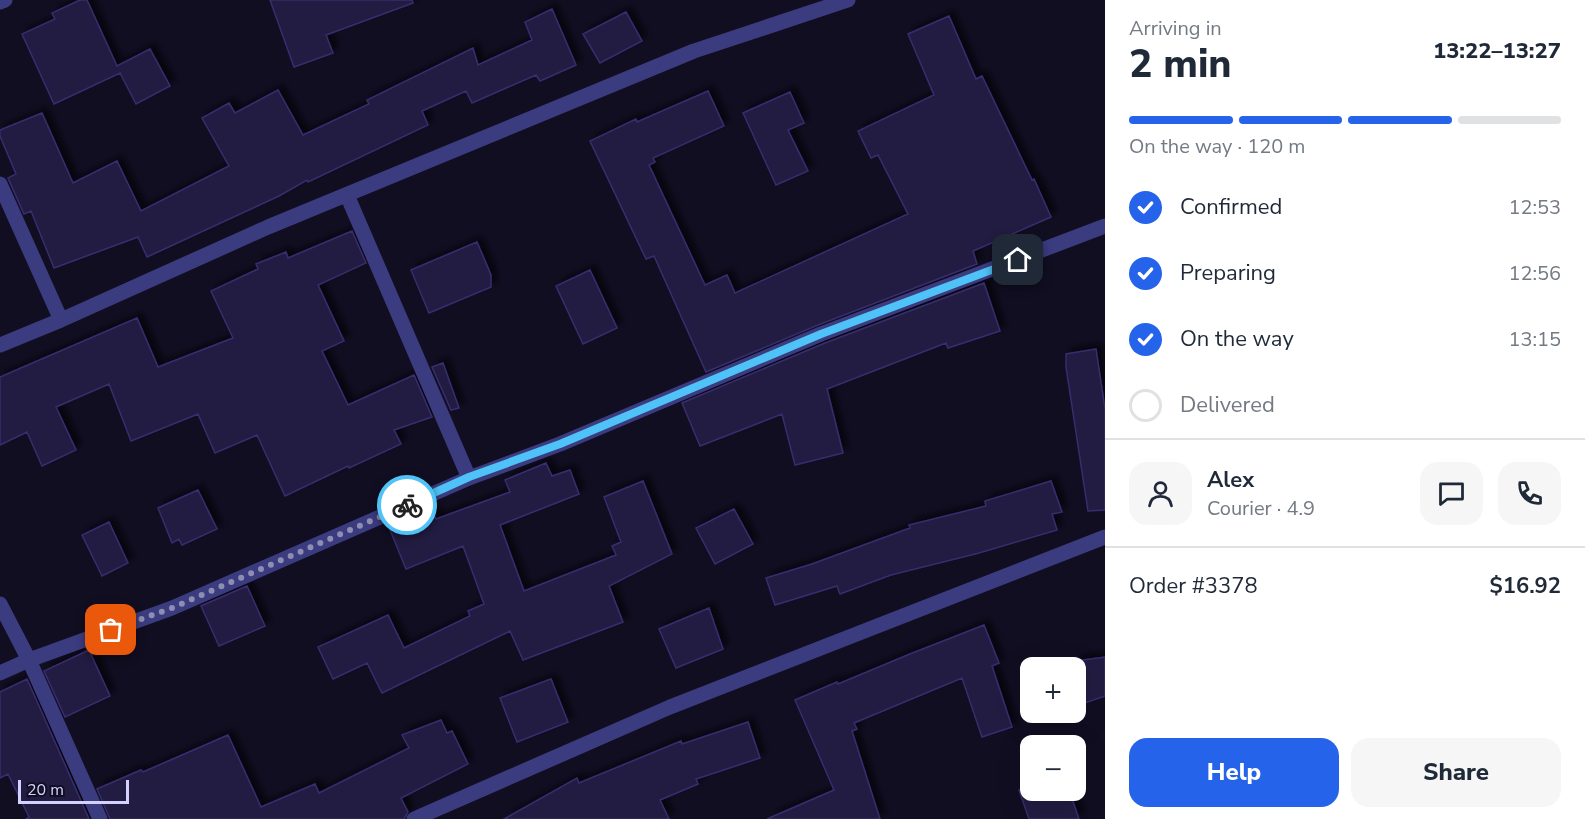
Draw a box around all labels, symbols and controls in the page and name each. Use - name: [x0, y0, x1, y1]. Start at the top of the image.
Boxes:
- text: Arriving in: [1129, 15, 1222, 42]
- text: 13:22–13:27: [1433, 36, 1561, 66]
- text: 2 min: [1129, 38, 1232, 91]
- text: On the way · 120 m: [1129, 133, 1305, 160]
- icon: check: [1129, 191, 1162, 224]
- text: Confirmed: [1180, 192, 1282, 222]
- text: 12:53: [1508, 194, 1561, 221]
- pin: [992, 234, 1043, 285]
- icon: home: [1001, 243, 1034, 276]
- icon: check: [1129, 257, 1162, 290]
- text: Preparing: [1180, 258, 1276, 288]
- text: 12:56: [1508, 260, 1561, 287]
- icon: check: [1129, 323, 1162, 356]
- text: On the way: [1180, 324, 1294, 354]
- text: 13:15: [1508, 326, 1561, 353]
- text: Delivered: [1180, 390, 1275, 420]
- button: person: [1129, 462, 1192, 525]
- button: chat: [1420, 462, 1483, 525]
- button: phone: [1498, 462, 1561, 525]
- text: Alex: [1207, 465, 1254, 495]
- courier: [377, 475, 437, 535]
- icon: bike: [391, 489, 424, 522]
- text: Courier · 4.9: [1207, 495, 1315, 522]
- text: Order #3378: [1129, 571, 1258, 601]
- text: $16.92: [1490, 571, 1561, 601]
- pin: [85, 604, 136, 655]
- icon: bag: [94, 613, 127, 646]
- map controls: [1020, 657, 1086, 801]
- button: +: [1020, 657, 1086, 723]
- button: −: [1020, 735, 1086, 801]
- button: Help: [1129, 738, 1339, 807]
- button: Share: [1351, 738, 1561, 807]
- scale bar: [18, 777, 129, 804]
- text: 20 m: [27, 779, 64, 801]

